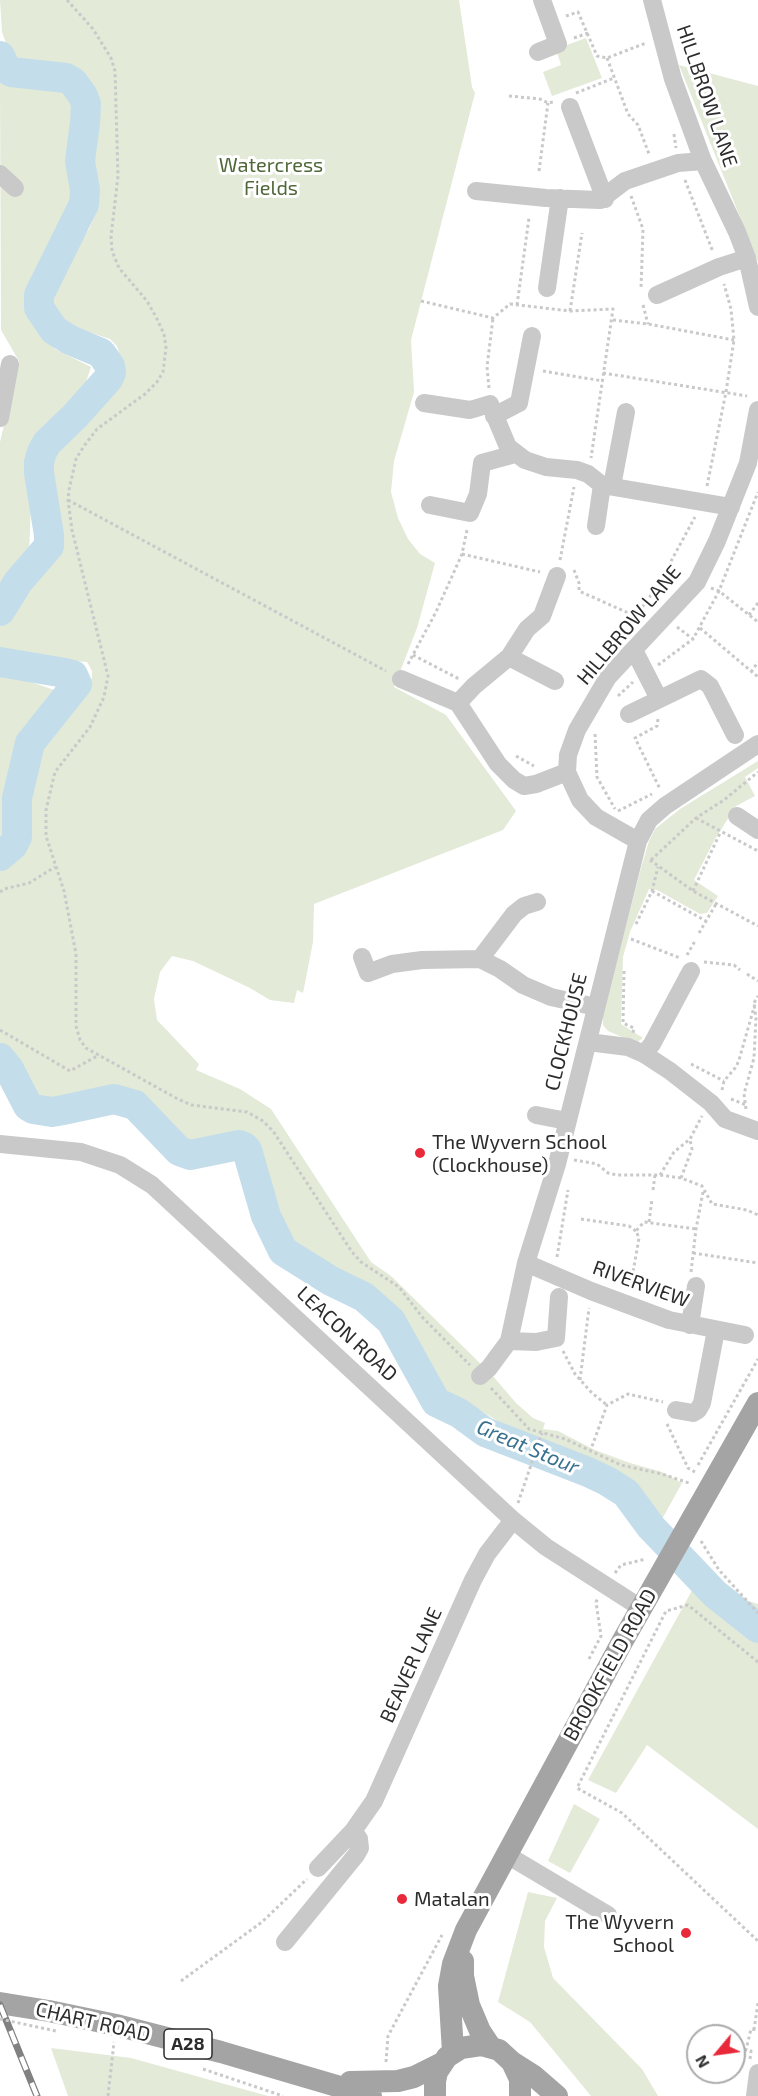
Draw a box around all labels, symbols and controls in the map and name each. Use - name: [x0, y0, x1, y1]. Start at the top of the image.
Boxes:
- street label: HILLBROW LANE: [671, 22, 743, 170]
- park label: Watercress Fields: [219, 153, 323, 200]
- street label: HILLBROW LANE: [572, 560, 686, 690]
- street label: CLOCKHOUSE: [540, 971, 592, 1093]
- place label: The Wyvern School (Clockhouse): [432, 1130, 607, 1177]
- marker: The Wyvern School (Clockhouse): [413, 1146, 427, 1160]
- street label: RIVERVIEW: [590, 1255, 692, 1313]
- street label: LEACON ROAD: [292, 1281, 402, 1387]
- water label: Great Stour: [473, 1414, 583, 1480]
- street label: BROOKFIELD ROAD: [558, 1585, 662, 1745]
- street label: BEAVER LANE: [375, 1604, 447, 1726]
- place label: Matalan: [414, 1887, 490, 1911]
- marker: Matalan: [395, 1892, 409, 1906]
- place label: The Wyvern School: [565, 1910, 674, 1957]
- marker: The Wyvern School: [679, 1926, 693, 1940]
- street label: CHART ROAD: [33, 1997, 153, 2047]
- north arrow: [686, 2024, 746, 2084]
- road number: A28: [164, 2029, 212, 2059]
- text: N: [690, 2052, 713, 2072]

